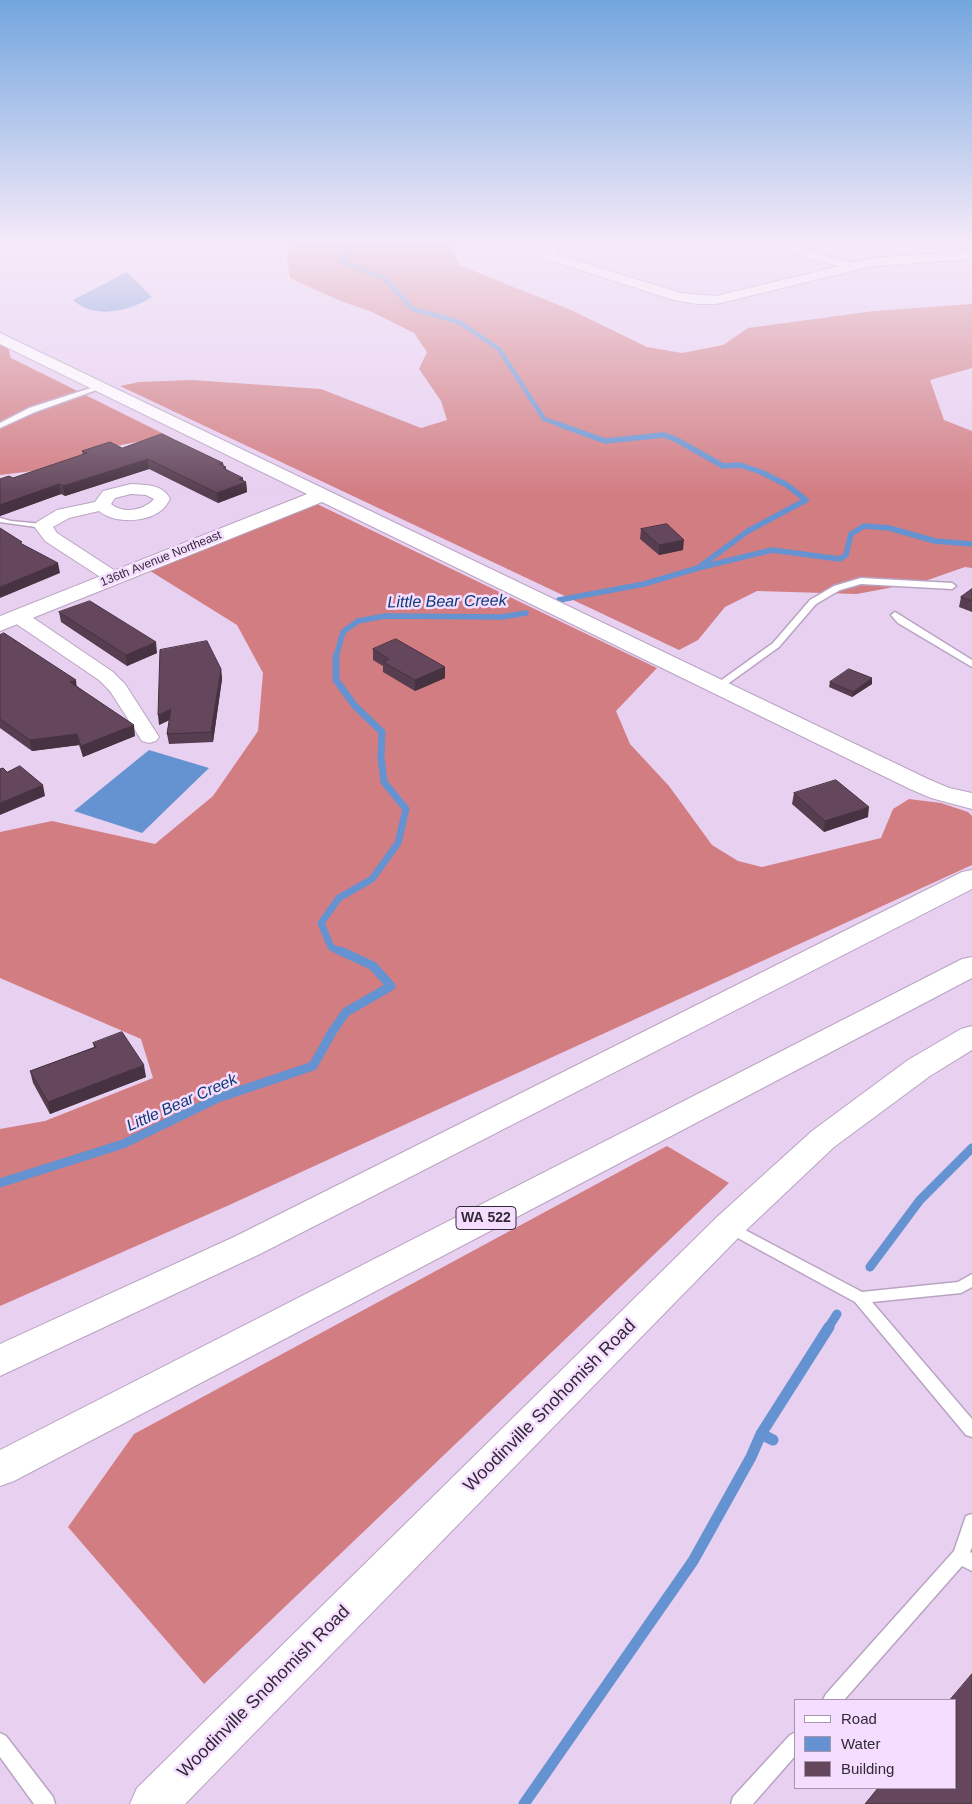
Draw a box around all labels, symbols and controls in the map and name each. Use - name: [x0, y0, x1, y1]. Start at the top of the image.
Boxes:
- street label: 136th Avenue Northeast: [98, 528, 224, 590]
- water label: Little Bear Creek: [387, 591, 507, 613]
- water label: Little Bear Creek: [124, 1070, 240, 1136]
- road number: WA 522: [456, 1206, 516, 1230]
- street label: Woodinville Snohomish Road: [459, 1315, 641, 1497]
- street label: Woodinville Snohomish Road: [173, 1601, 355, 1783]
- legend: [794, 1699, 957, 1789]
- text: Road: [841, 1710, 877, 1727]
- text: Water: [841, 1735, 880, 1752]
- text: Building: [841, 1760, 894, 1777]

